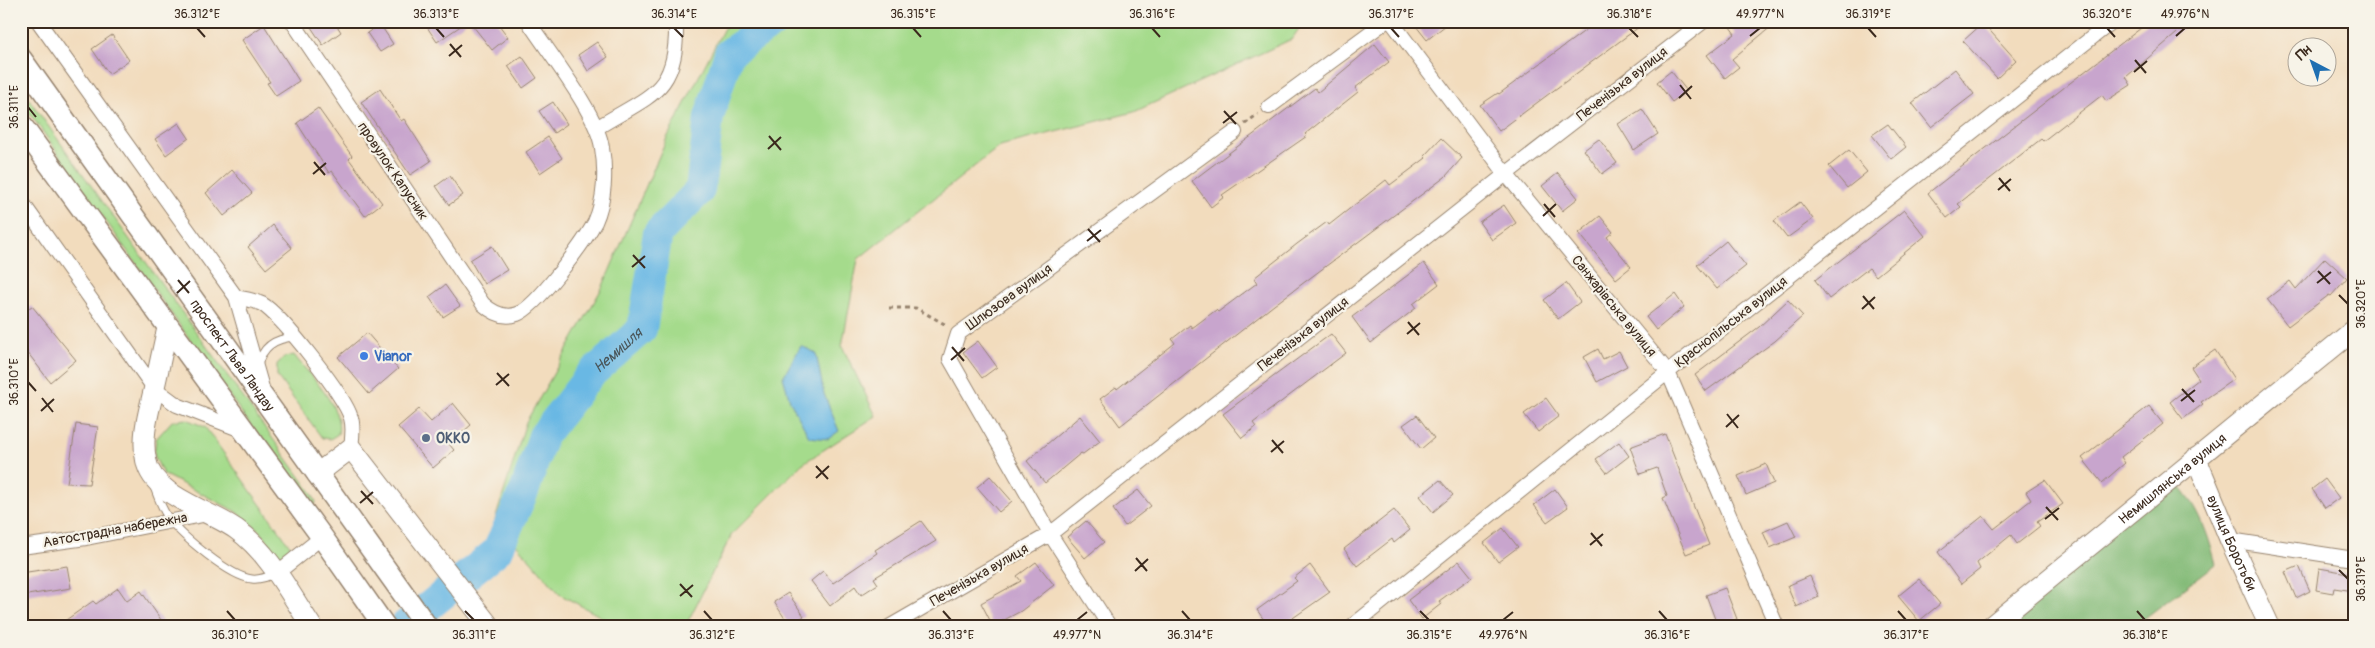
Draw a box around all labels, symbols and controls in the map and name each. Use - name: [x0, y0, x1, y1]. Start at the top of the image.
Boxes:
- text: 36.312°E: [174, 7, 220, 22]
- text: 36.313°E: [413, 7, 459, 22]
- text: 36.314°E: [651, 7, 697, 22]
- text: 36.315°E: [890, 7, 936, 22]
- text: 36.316°E: [1129, 7, 1175, 22]
- text: 36.317°E: [1368, 7, 1414, 22]
- text: 36.318°E: [1606, 7, 1652, 22]
- text: 49.977°N: [1736, 7, 1784, 22]
- text: 36.319°E: [1845, 7, 1891, 22]
- text: 36.320°E: [2082, 7, 2132, 22]
- text: 49.976°N: [2161, 7, 2209, 22]
- north arrow: [2288, 38, 2338, 88]
- text: Пн: [2292, 41, 2315, 64]
- street label: Печенізька вулиця: [1573, 43, 1671, 125]
- text: 36.311°E: [7, 85, 22, 129]
- street label: провулок Капусник: [354, 119, 432, 223]
- street label: Санжарівська вулиця: [1568, 252, 1660, 360]
- street label: Шлюзова вулиця: [963, 260, 1055, 334]
- street label: Краснопільська вулиця: [1671, 273, 1791, 371]
- text: 36.320°E: [2354, 279, 2369, 329]
- street label: Печенізька вулиця: [1254, 293, 1352, 375]
- street label: проспект Льва Ландау: [187, 296, 279, 415]
- water label: Немишля: [589, 322, 648, 377]
- place label: Vianor: [374, 348, 413, 365]
- marker: Vianor: [358, 350, 370, 362]
- text: 36.310°E: [7, 358, 22, 406]
- street label: Немишлянська вулиця: [2115, 429, 2230, 527]
- place label: ОККО: [436, 430, 470, 447]
- marker: ОККО: [420, 432, 432, 444]
- street label: вулиця Боротьби: [2204, 492, 2261, 593]
- street label: Автострадна набережна: [41, 509, 189, 551]
- street label: Печенізька вулиця: [927, 540, 1031, 610]
- text: 36.319°E: [2354, 556, 2369, 602]
- text: 36.310°E: [211, 628, 259, 643]
- text: 36.311°E: [452, 628, 496, 643]
- text: 36.312°E: [689, 628, 735, 643]
- text: 36.313°E: [928, 628, 974, 643]
- text: 49.977°N: [1053, 628, 1101, 643]
- text: 36.314°E: [1167, 628, 1213, 643]
- text: 36.315°E: [1406, 628, 1452, 643]
- text: 49.976°N: [1479, 628, 1527, 643]
- text: 36.316°E: [1644, 628, 1690, 643]
- text: 36.317°E: [1883, 628, 1929, 643]
- text: 36.318°E: [2122, 628, 2168, 643]

